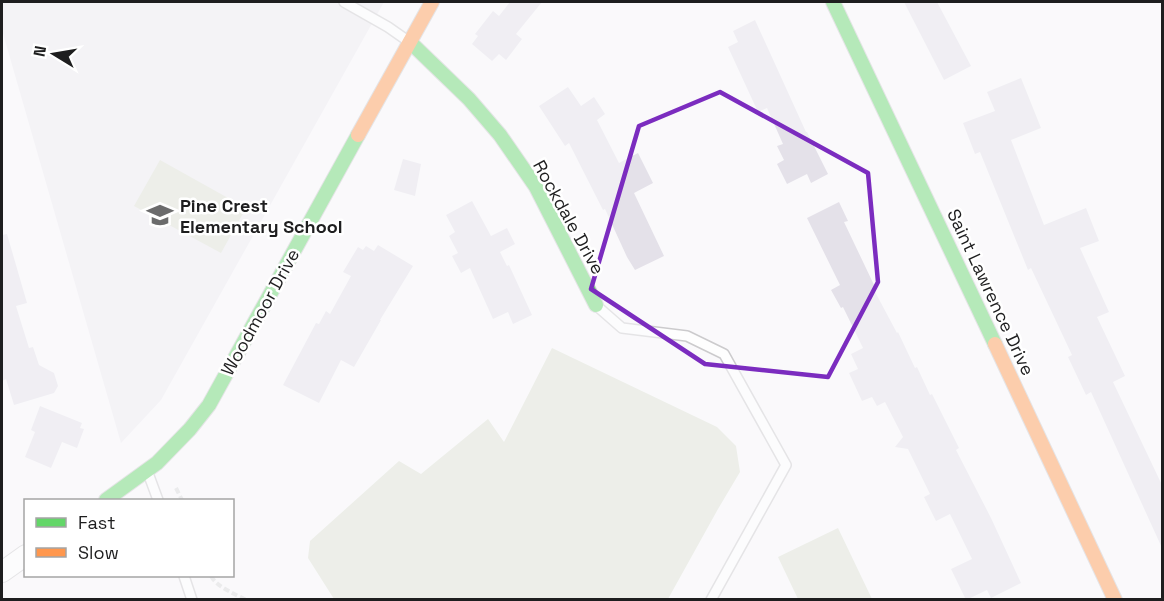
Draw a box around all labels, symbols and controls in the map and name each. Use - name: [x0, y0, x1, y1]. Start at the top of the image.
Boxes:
- north arrow: [24, 24, 84, 84]
- text: N: [28, 44, 51, 59]
- street label: Rockdale Drive: [528, 156, 610, 278]
- place label: Pine Crest Elementary School: [180, 194, 343, 238]
- school or university icon: Pine Crest Elementary School: [145, 200, 175, 230]
- street label: Saint Lawrence Drive: [942, 205, 1040, 379]
- street label: Woodmoor Drive: [216, 244, 304, 380]
- legend: [24, 499, 234, 577]
- text: Fast: [78, 511, 115, 534]
- text: Slow: [78, 541, 119, 564]

